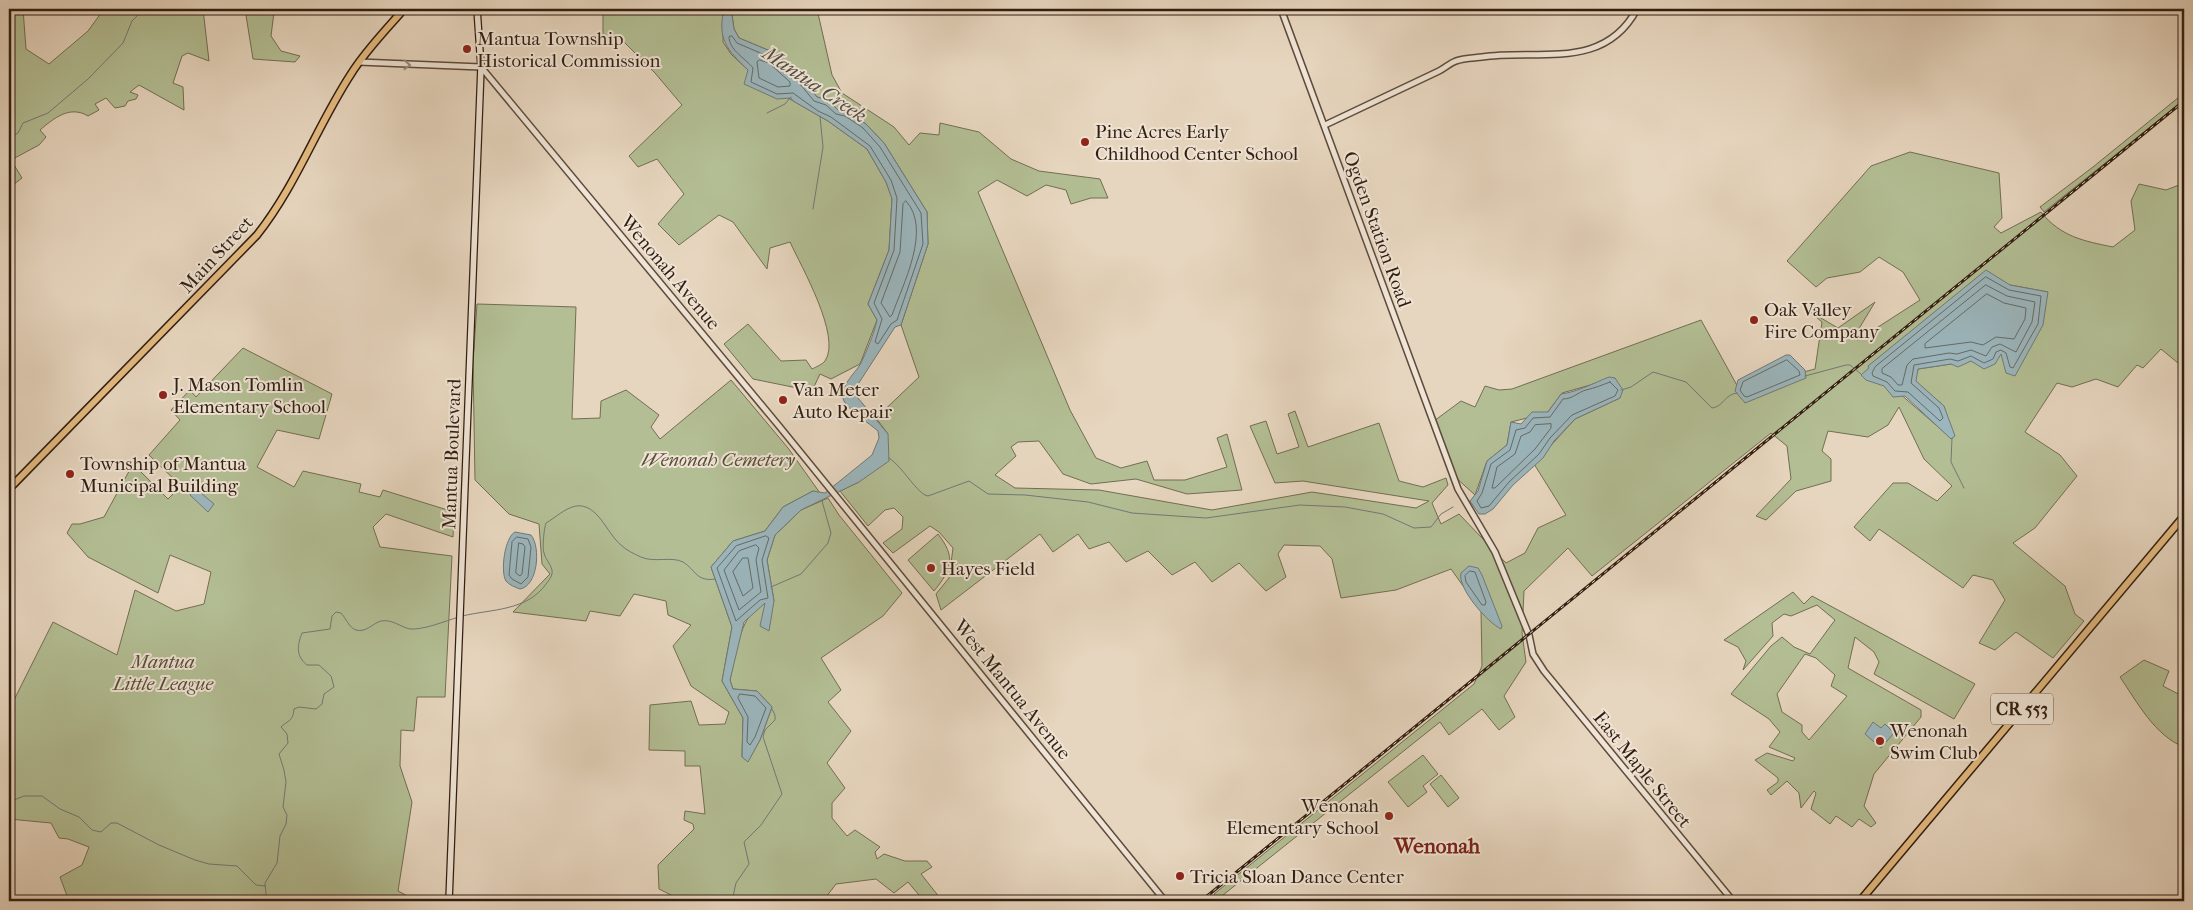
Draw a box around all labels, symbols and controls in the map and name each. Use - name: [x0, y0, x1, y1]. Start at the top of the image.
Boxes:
- place label: Mantua Township Historical Commission: [477, 28, 661, 72]
- water label: Mantua Creek: [757, 40, 871, 128]
- marker: Mantua Township Historical Commission: [461, 43, 473, 55]
- one-way arrow: [404, 59, 412, 70]
- place label: Pine Acres Early Childhood Center School: [1095, 121, 1298, 165]
- marker: Pine Acres Early Childhood Center School: [1079, 136, 1091, 148]
- street label: Ogden Station Road: [1339, 148, 1416, 311]
- street label: Wenonah Avenue: [615, 210, 725, 335]
- street label: Main Street: [176, 212, 258, 298]
- place label: Oak Valley Fire Company: [1764, 299, 1880, 343]
- marker: Oak Valley Fire Company: [1748, 314, 1760, 326]
- place label: J. Mason Tomlin Elementary School: [171, 374, 326, 418]
- street label: Mantua Boulevard: [438, 378, 466, 530]
- place label: Van Meter Auto Repair: [792, 379, 893, 423]
- marker: J. Mason Tomlin Elementary School: [157, 389, 169, 401]
- marker: Van Meter Auto Repair: [777, 394, 789, 406]
- park label: Wenonah Cemetery: [641, 449, 796, 471]
- place label: Township of Mantua Municipal Building: [80, 453, 247, 497]
- marker: Township of Mantua Municipal Building: [64, 468, 76, 480]
- place label: Hayes Field: [941, 558, 1036, 580]
- marker: Hayes Field: [925, 562, 937, 574]
- street label: West Mantua Avenue: [948, 615, 1075, 764]
- park label: Mantua Little League: [111, 651, 214, 695]
- road number: CR 553: [1991, 694, 2053, 724]
- street label: East Maple Street: [1589, 707, 1696, 832]
- place label: Wenonah Swim Club: [1889, 720, 1978, 764]
- marker: Wenonah Swim Club: [1874, 735, 1886, 747]
- place label: Wenonah Elementary School: [1226, 795, 1379, 839]
- marker: Wenonah Elementary School: [1383, 810, 1395, 822]
- district label: Wenonah: [1393, 834, 1480, 858]
- place label: Tricia Sloan Dance Center: [1190, 866, 1405, 888]
- marker: Tricia Sloan Dance Center: [1174, 870, 1186, 882]

